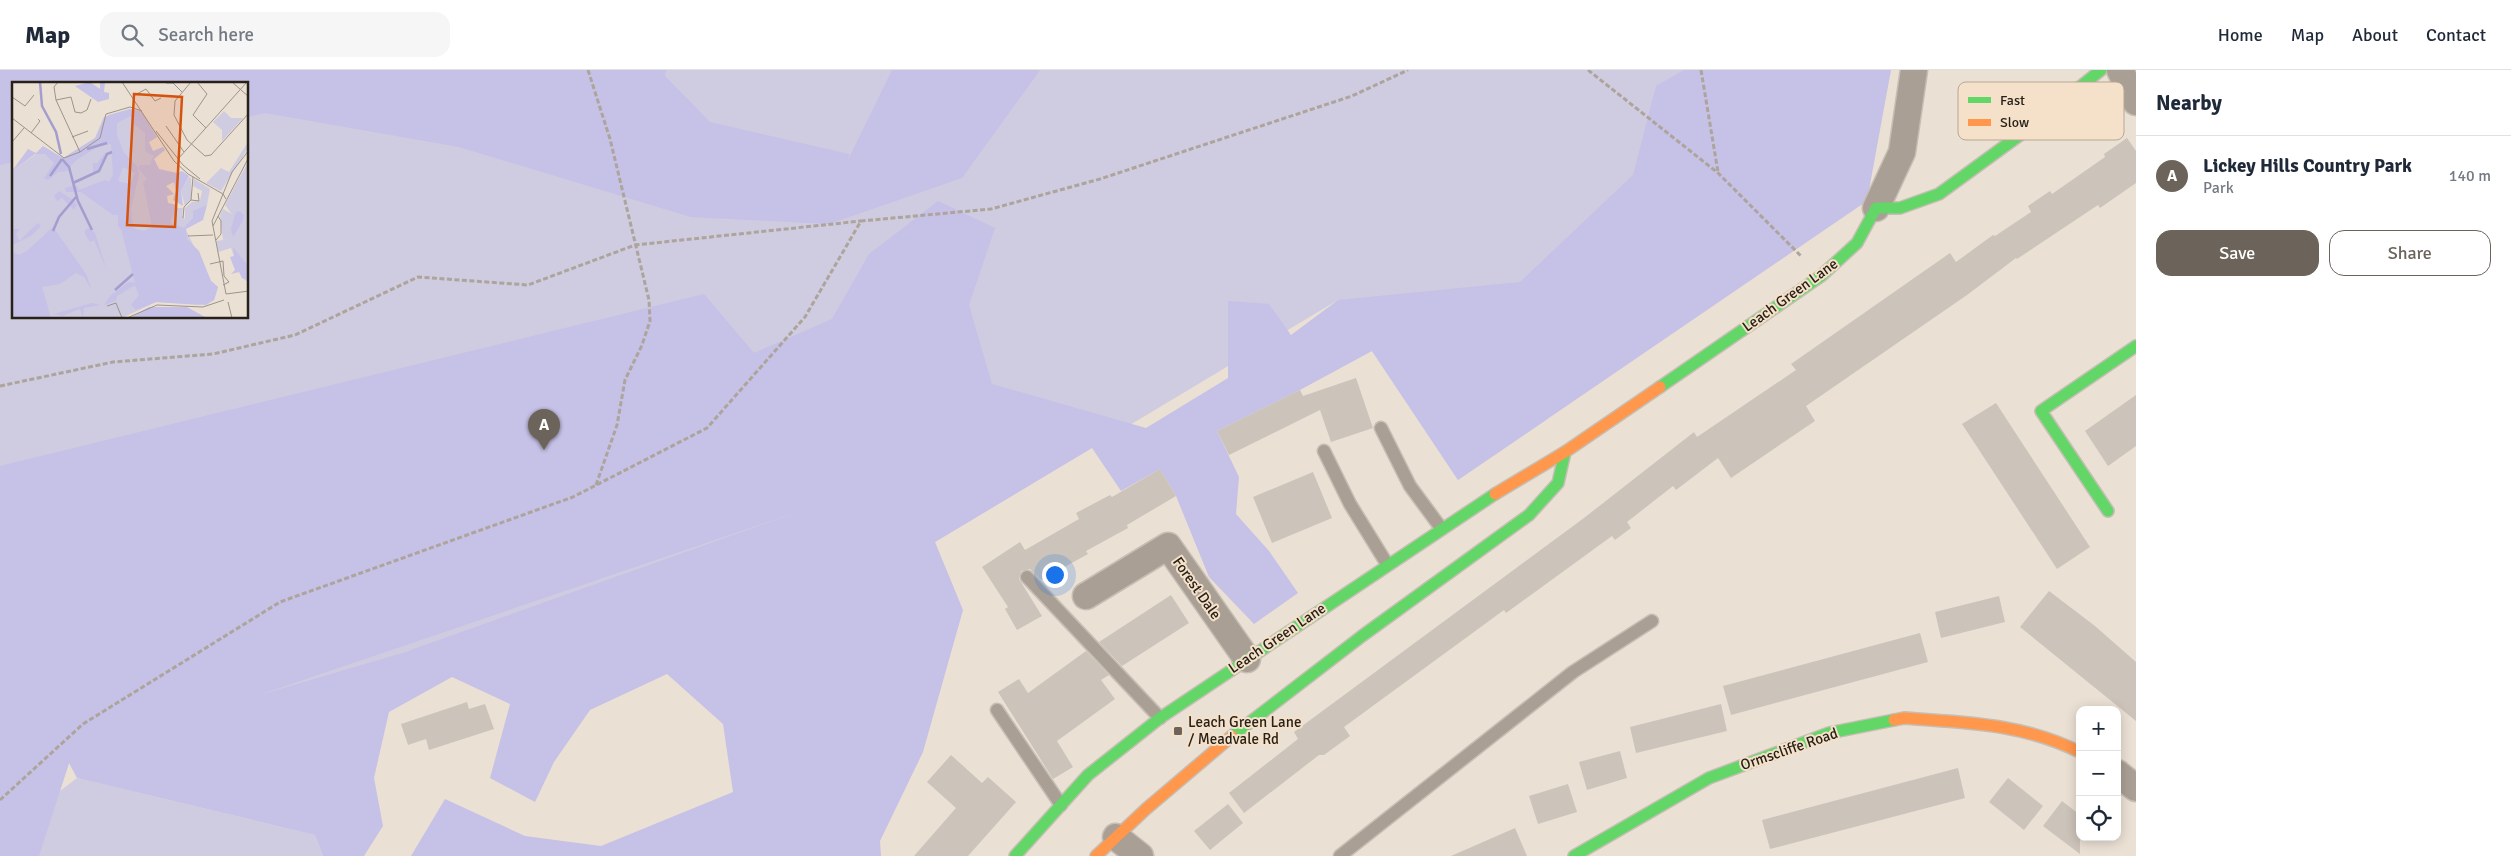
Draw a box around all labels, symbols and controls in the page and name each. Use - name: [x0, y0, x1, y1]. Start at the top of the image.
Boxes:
- search box: [100, 12, 450, 57]
- text: Map: [25, 20, 70, 50]
- icon: search: [118, 21, 146, 49]
- text: Search here: [158, 23, 254, 47]
- text: Home: [2218, 24, 2263, 46]
- text: Map: [2291, 24, 2324, 46]
- text: About: [2352, 24, 2398, 46]
- text: Contact: [2426, 24, 2486, 46]
- inset map: [12, 82, 249, 319]
- legend: [1958, 82, 2124, 140]
- text: Nearby: [2156, 90, 2222, 116]
- text: Fast: [2000, 92, 2025, 109]
- text: Slow: [2000, 114, 2029, 131]
- text: Lickey Hills Country Park: [2203, 154, 2412, 178]
- text: A: [2167, 166, 2177, 186]
- text: 140 m: [2449, 166, 2491, 186]
- text: Park: [2203, 178, 2234, 198]
- button: Save: [2156, 230, 2319, 276]
- button: Share: [2329, 230, 2491, 276]
- street label: Leach Green Lane: [1739, 254, 1841, 336]
- pin: A: [528, 409, 560, 450]
- street label: Forest Dale: [1169, 553, 1225, 623]
- your location: [1042, 562, 1068, 588]
- street label: Leach Green Lane: [1225, 599, 1329, 677]
- map controls: [2076, 706, 2121, 841]
- button: +: [2076, 706, 2121, 751]
- place label: Leach Green Lane / Meadvale Rd: [1188, 713, 1301, 748]
- street label: Ormscliffe Road: [1738, 724, 1840, 774]
- marker: Leach Green Lane / Meadvale Rd: [1172, 725, 1184, 737]
- button: −: [2076, 751, 2121, 796]
- button: locate: [2076, 796, 2121, 841]

